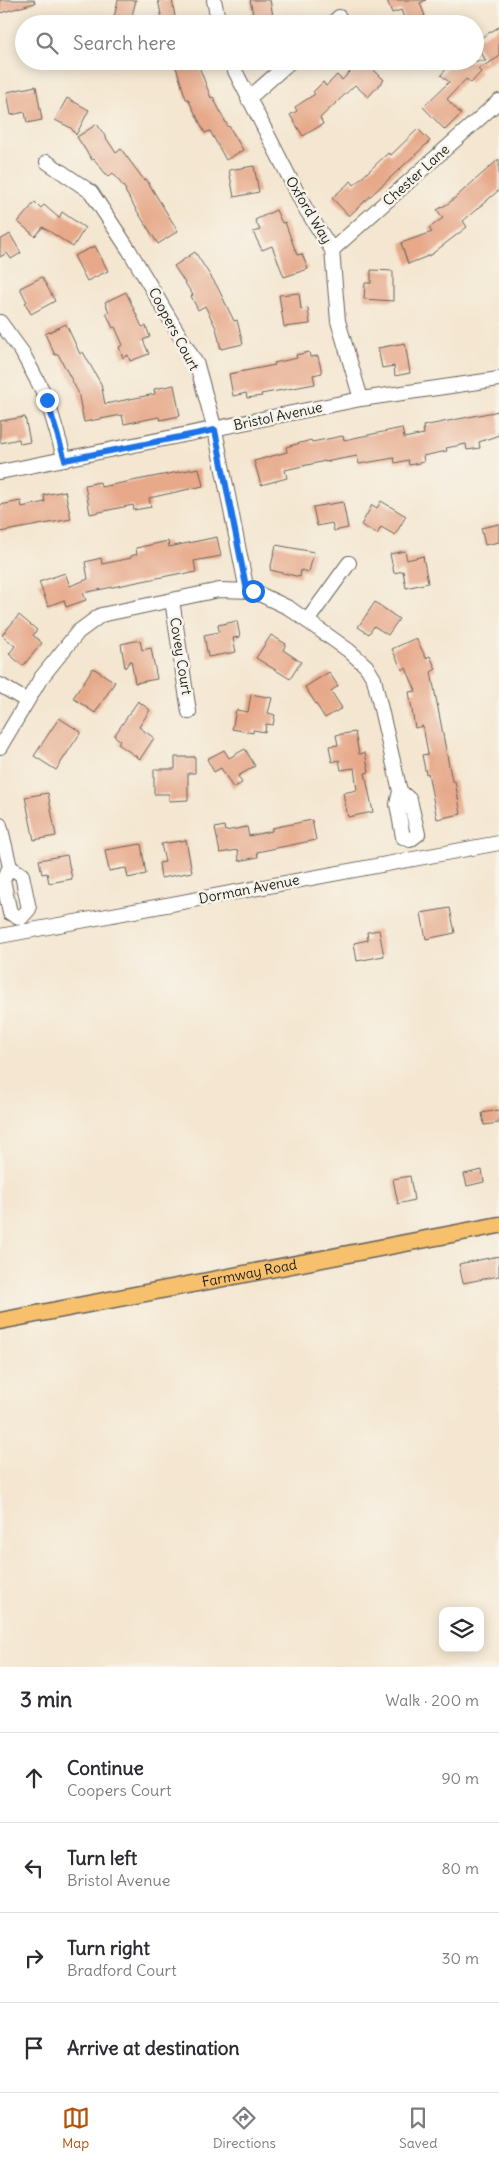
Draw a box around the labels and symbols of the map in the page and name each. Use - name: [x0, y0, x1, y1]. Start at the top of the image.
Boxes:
- street label: Chester Lane: [379, 140, 453, 210]
- street label: Oxford Way: [282, 173, 336, 247]
- street label: Coopers Court: [145, 284, 204, 374]
- route end: [36, 389, 59, 412]
- street label: Bristol Avenue: [232, 398, 324, 434]
- route start: [242, 580, 265, 603]
- street label: Covey Court: [166, 616, 196, 696]
- street label: Dorman Avenue: [197, 870, 301, 908]
- street label: Farmway Road: [200, 1255, 298, 1291]

